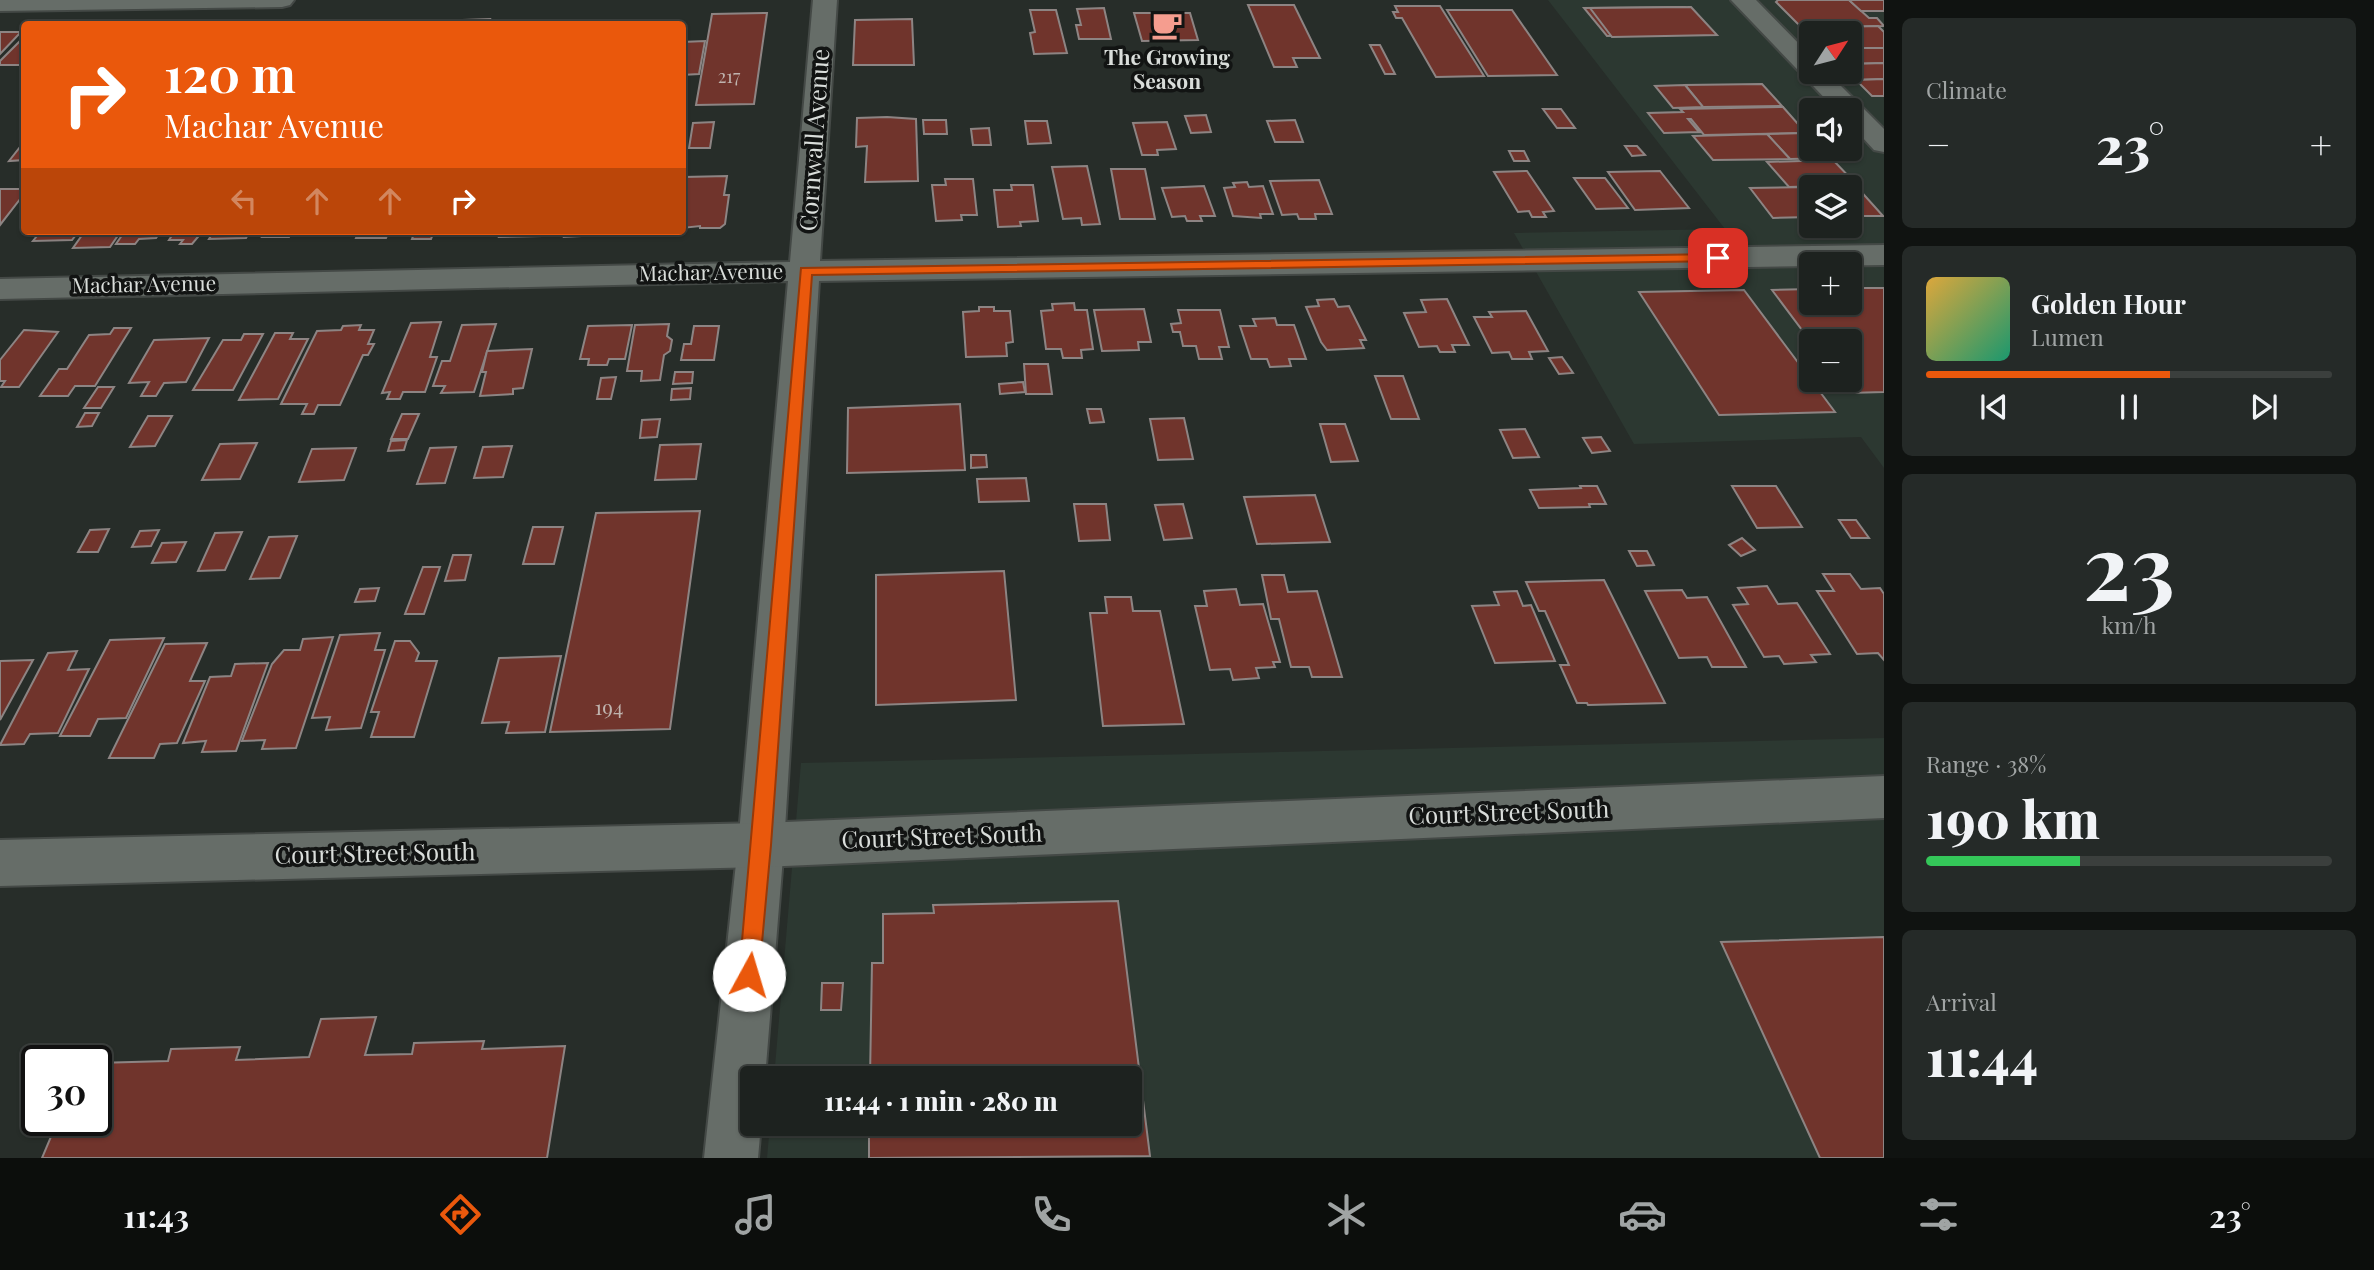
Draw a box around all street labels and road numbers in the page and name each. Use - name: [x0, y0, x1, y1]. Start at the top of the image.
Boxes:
- street label: Cornwall Avenue: [791, 48, 835, 232]
- street label: Machar Avenue: [639, 256, 783, 286]
- street label: Machar Avenue: [72, 268, 216, 298]
- street label: Court Street South: [1408, 792, 1610, 830]
- street label: Court Street South: [841, 816, 1043, 854]
- street label: Court Street South: [274, 834, 476, 870]

